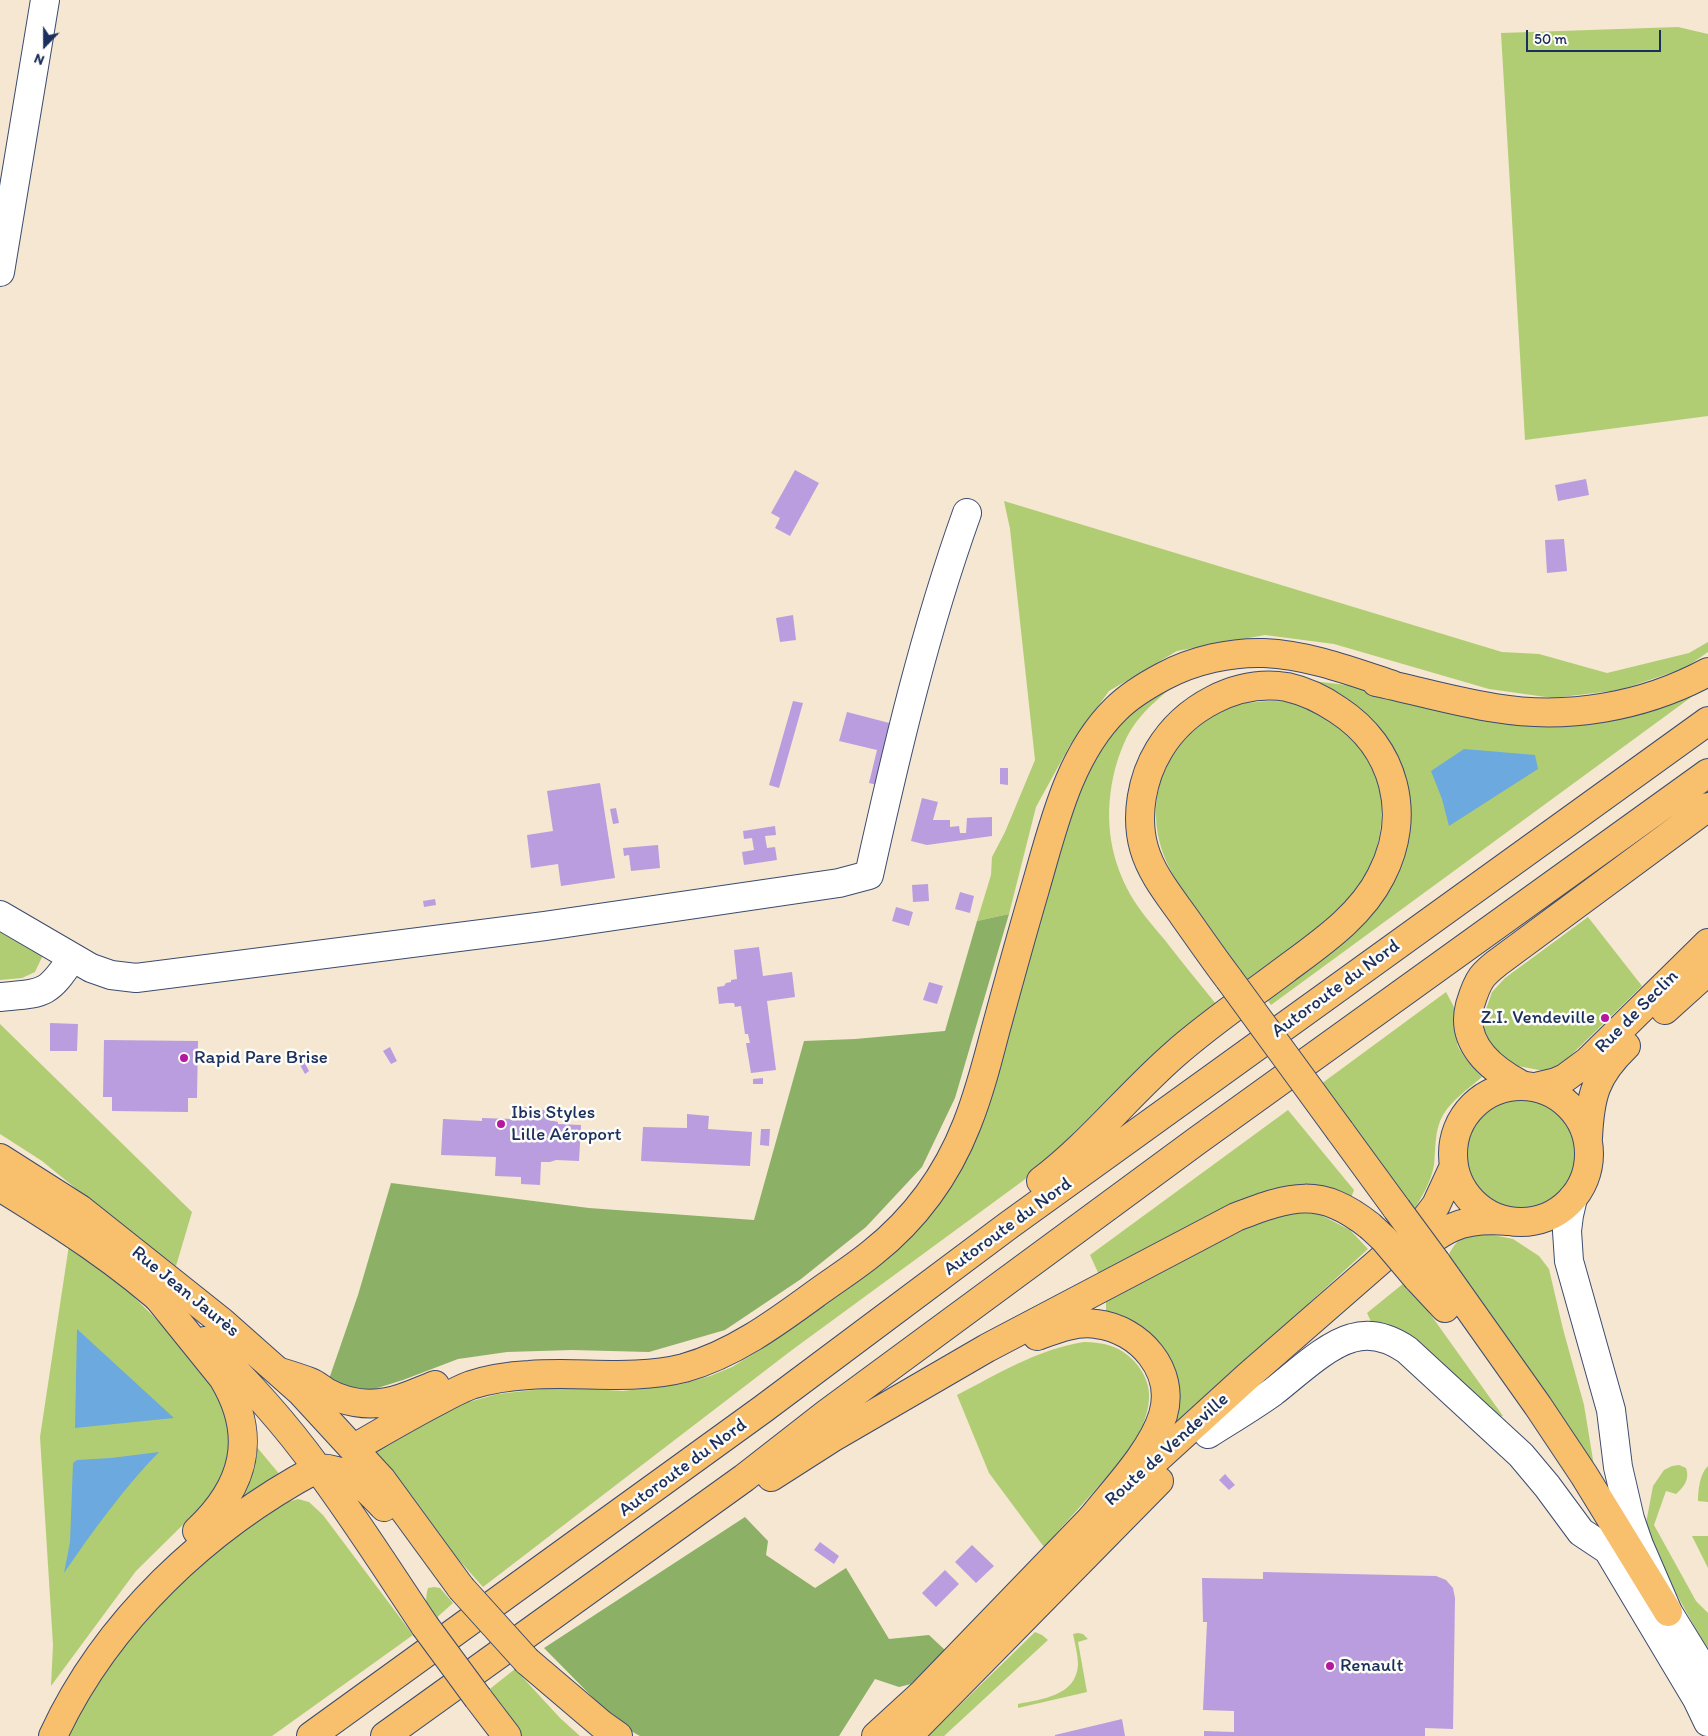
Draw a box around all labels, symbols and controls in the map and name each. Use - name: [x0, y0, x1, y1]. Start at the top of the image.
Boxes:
- north arrow: [20, 20, 70, 70]
- scale bar: [1528, 20, 1663, 52]
- text: 50 m: [1534, 30, 1567, 48]
- text: N: [32, 50, 47, 69]
- street label: Autoroute du Nord: [1268, 935, 1404, 1043]
- street label: Rue de Seclin: [1591, 966, 1683, 1058]
- place label: Z.I. Vendeville: [1481, 1007, 1595, 1029]
- marker: Z.I. Vendeville: [1599, 1012, 1611, 1024]
- place label: Rapid Pare Brise: [194, 1047, 328, 1069]
- marker: Rapid Pare Brise: [178, 1052, 190, 1064]
- place label: Ibis Styles Lille Aéroport: [511, 1102, 622, 1146]
- marker: Ibis Styles Lille Aéroport: [495, 1118, 507, 1130]
- street label: Autoroute du Nord: [940, 1173, 1076, 1281]
- street label: Rue Jean Jaurès: [126, 1242, 244, 1342]
- street label: Route de Vendeville: [1100, 1388, 1234, 1512]
- street label: Autoroute du Nord: [615, 1414, 751, 1522]
- place label: Renault: [1340, 1655, 1404, 1677]
- marker: Renault: [1324, 1660, 1336, 1672]

